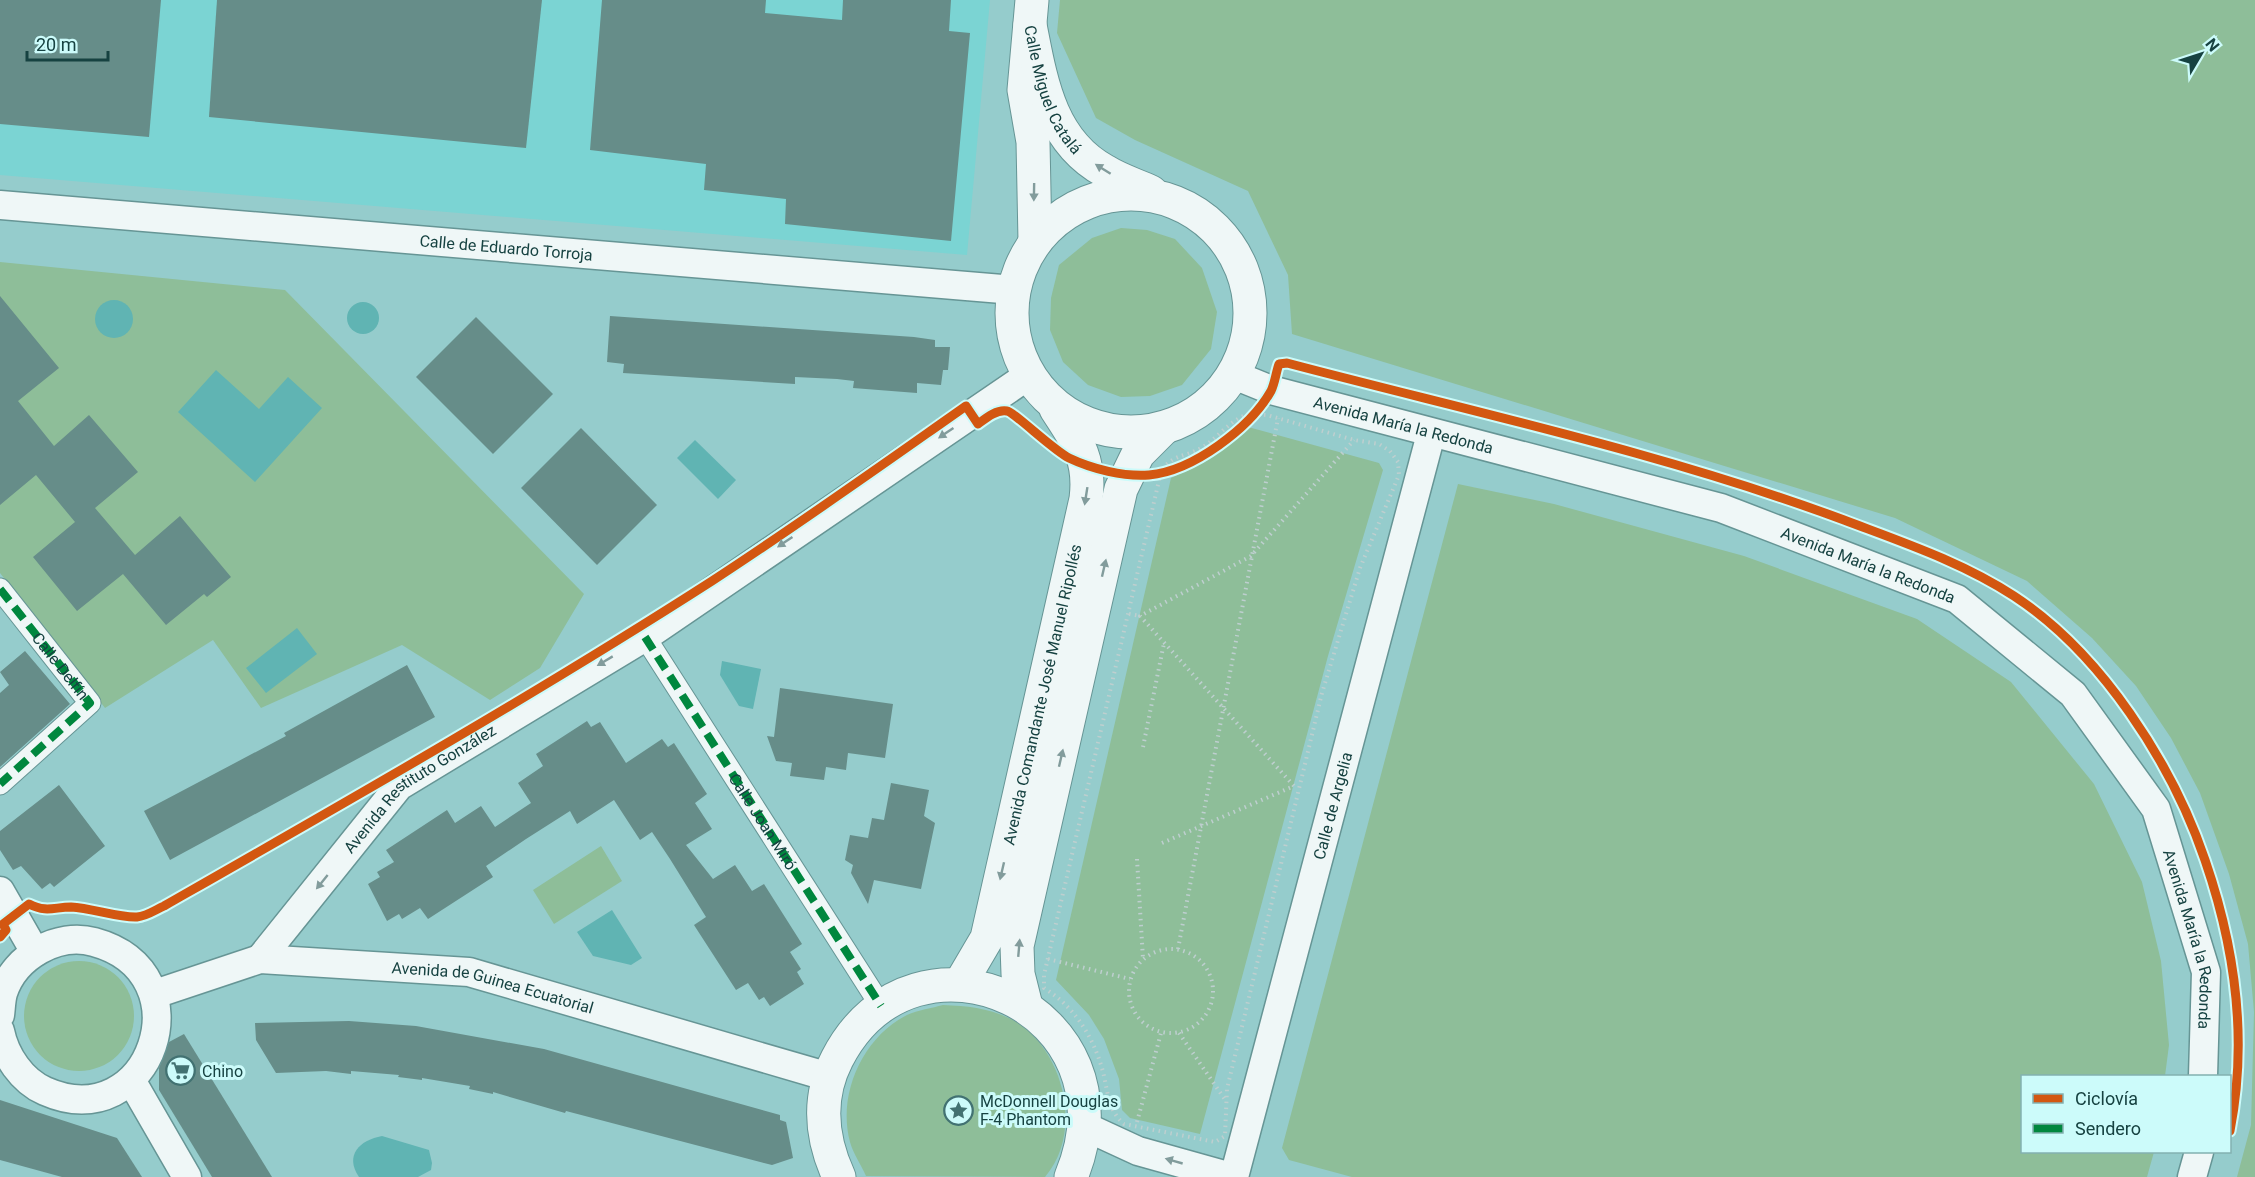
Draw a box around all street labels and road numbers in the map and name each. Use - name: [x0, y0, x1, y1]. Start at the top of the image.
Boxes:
- street label: Calle Miguel Catalá: [1020, 24, 1085, 158]
- street label: Calle de Eduardo Torroja: [419, 231, 594, 265]
- street label: Avenida María la Redonda: [1312, 393, 1495, 458]
- street label: Avenida María la Redonda: [1778, 523, 1958, 607]
- street label: Avenida Comandante José Manuel Ripollés: [999, 542, 1086, 847]
- street label: Calle Delfín: [28, 629, 93, 704]
- street label: Avenida Restituto González: [340, 721, 499, 857]
- street label: Calle de Argelia: [1310, 750, 1356, 862]
- street label: Calle Joan Miró: [725, 770, 801, 874]
- street label: Avenida María la Redonda: [2159, 847, 2216, 1029]
- street label: Avenida de Guinea Ecuatorial: [391, 958, 596, 1018]

